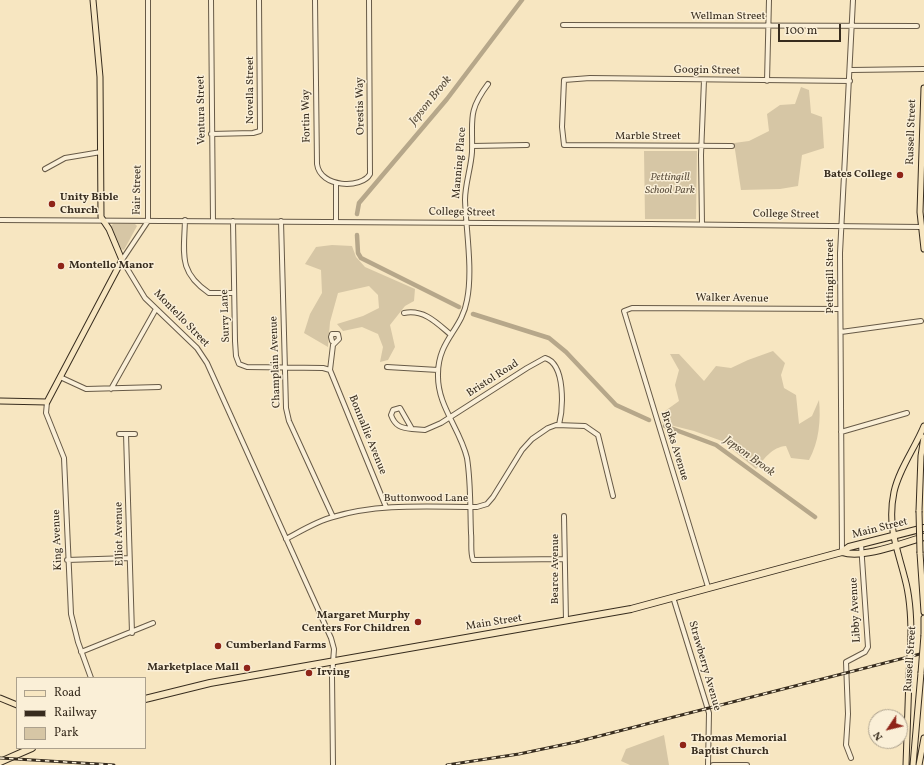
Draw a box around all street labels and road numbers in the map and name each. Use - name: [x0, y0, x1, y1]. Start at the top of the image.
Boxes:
- street label: Wellman Street: [691, 10, 765, 24]
- street label: Novella Street: [244, 56, 258, 124]
- street label: Googin Street: [674, 64, 740, 78]
- street label: Ventura Street: [195, 75, 209, 145]
- street label: Orestis Way: [354, 77, 368, 135]
- street label: Fortin Way: [300, 89, 314, 143]
- street label: Russell Street: [904, 99, 920, 165]
- street label: Manning Place: [450, 127, 470, 199]
- street label: Marble Street: [615, 130, 681, 144]
- street label: Fair Street: [131, 165, 145, 215]
- street label: College Street: [429, 206, 495, 220]
- street label: College Street: [753, 208, 819, 222]
- street label: Pettingill Street: [824, 238, 838, 314]
- street label: Montello Street: [150, 287, 212, 351]
- street label: Surry Lane: [218, 289, 234, 343]
- street label: Walker Avenue: [695, 292, 769, 306]
- street label: Champlain Avenue: [268, 316, 284, 408]
- street label: Bristol Road: [465, 357, 521, 401]
- street label: Bonnallie Avenue: [345, 393, 389, 477]
- street label: Brooks Avenue: [657, 410, 691, 482]
- street label: Buttonwood Lane: [384, 492, 468, 506]
- street label: Elliot Avenue: [113, 502, 127, 566]
- street label: King Avenue: [50, 509, 66, 571]
- street label: Main Street: [851, 516, 909, 542]
- street label: Bearce Avenue: [549, 534, 563, 604]
- street label: Libby Avenue: [848, 577, 864, 643]
- street label: Main Street: [465, 612, 523, 634]
- street label: Strawberry Avenue: [685, 620, 723, 712]
- street label: Russell Street: [902, 626, 920, 692]

